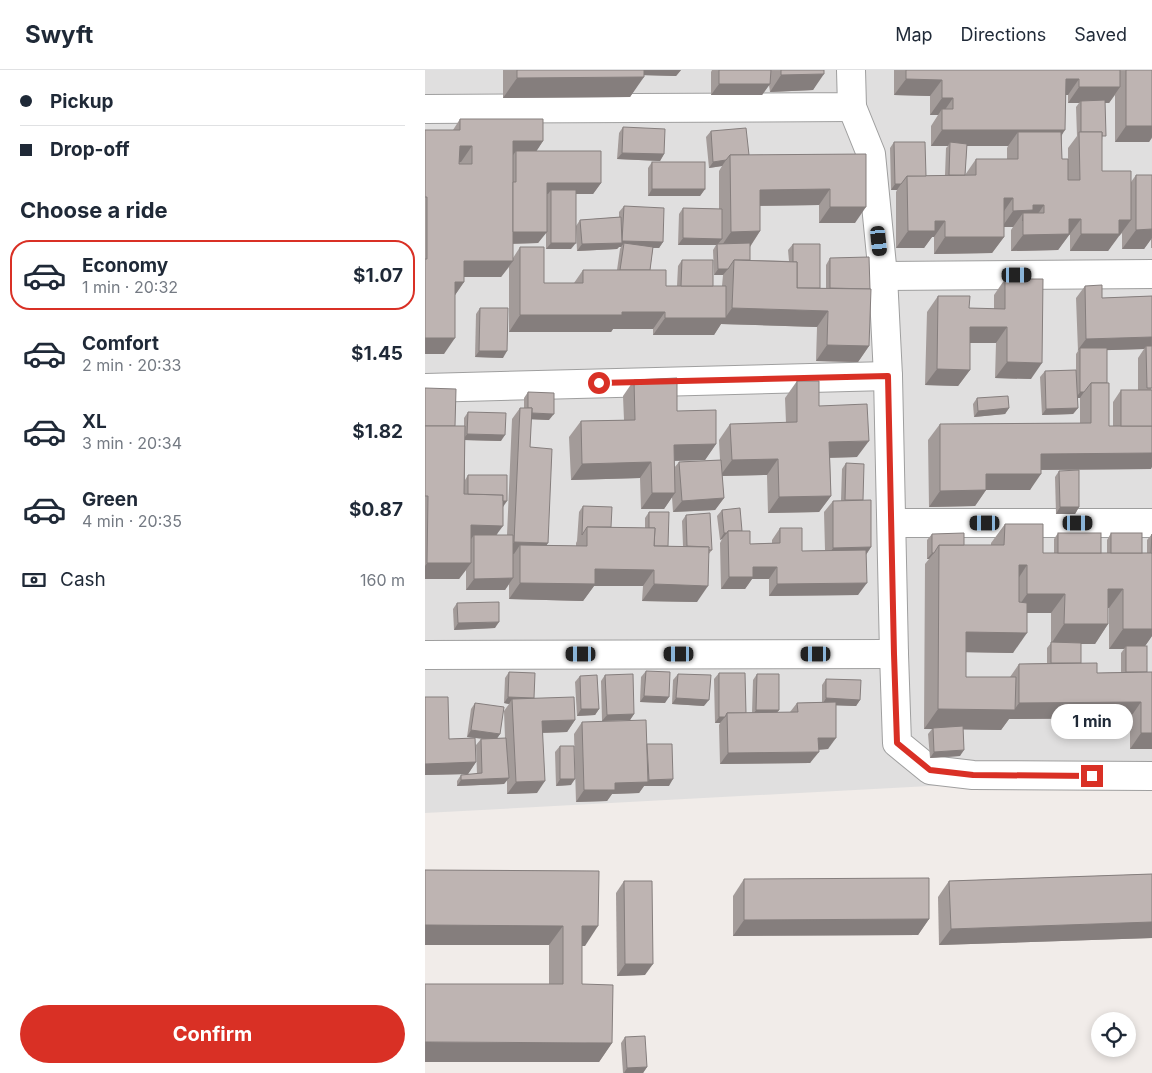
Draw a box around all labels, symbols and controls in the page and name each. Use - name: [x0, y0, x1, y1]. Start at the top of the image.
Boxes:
- text: Swyft: [25, 20, 93, 49]
- text: Map: [895, 24, 933, 45]
- text: Directions: [961, 24, 1046, 45]
- text: Saved: [1074, 24, 1127, 45]
- text: Pickup: [50, 90, 113, 113]
- text: Drop-off: [50, 138, 130, 161]
- text: Choose a ride: [20, 197, 168, 223]
- car: [869, 225, 888, 257]
- icon: car: [22, 253, 67, 298]
- text: Economy: [82, 254, 168, 277]
- text: $1.07: [353, 264, 403, 287]
- car: [1002, 268, 1032, 283]
- text: 1 min · 20:32: [82, 277, 178, 297]
- icon: car: [22, 331, 67, 376]
- text: Comfort: [82, 332, 159, 355]
- text: $1.45: [351, 342, 403, 365]
- text: 2 min · 20:33: [82, 355, 181, 375]
- route start: [588, 372, 610, 394]
- icon: car: [22, 409, 67, 454]
- text: XL: [82, 410, 107, 433]
- text: $1.82: [352, 420, 403, 443]
- text: 3 min · 20:34: [82, 433, 182, 453]
- icon: car: [22, 487, 67, 532]
- text: Green: [82, 488, 138, 511]
- text: $0.87: [349, 498, 403, 521]
- text: 4 min · 20:35: [82, 511, 182, 531]
- car: [970, 516, 1000, 531]
- car: [1063, 516, 1093, 531]
- icon: cash: [20, 566, 48, 594]
- text: Cash: [60, 568, 106, 591]
- text: 160 m: [360, 570, 405, 590]
- car: [566, 647, 596, 662]
- car: [664, 647, 694, 662]
- car: [801, 647, 831, 662]
- callout: 1 min: [1051, 704, 1133, 738]
- text: 1 min: [1072, 711, 1112, 731]
- route end: [1081, 765, 1103, 787]
- button: Confirm: [20, 1005, 405, 1063]
- map controls: [1091, 1012, 1136, 1057]
- button: locate: [1091, 1012, 1136, 1057]

